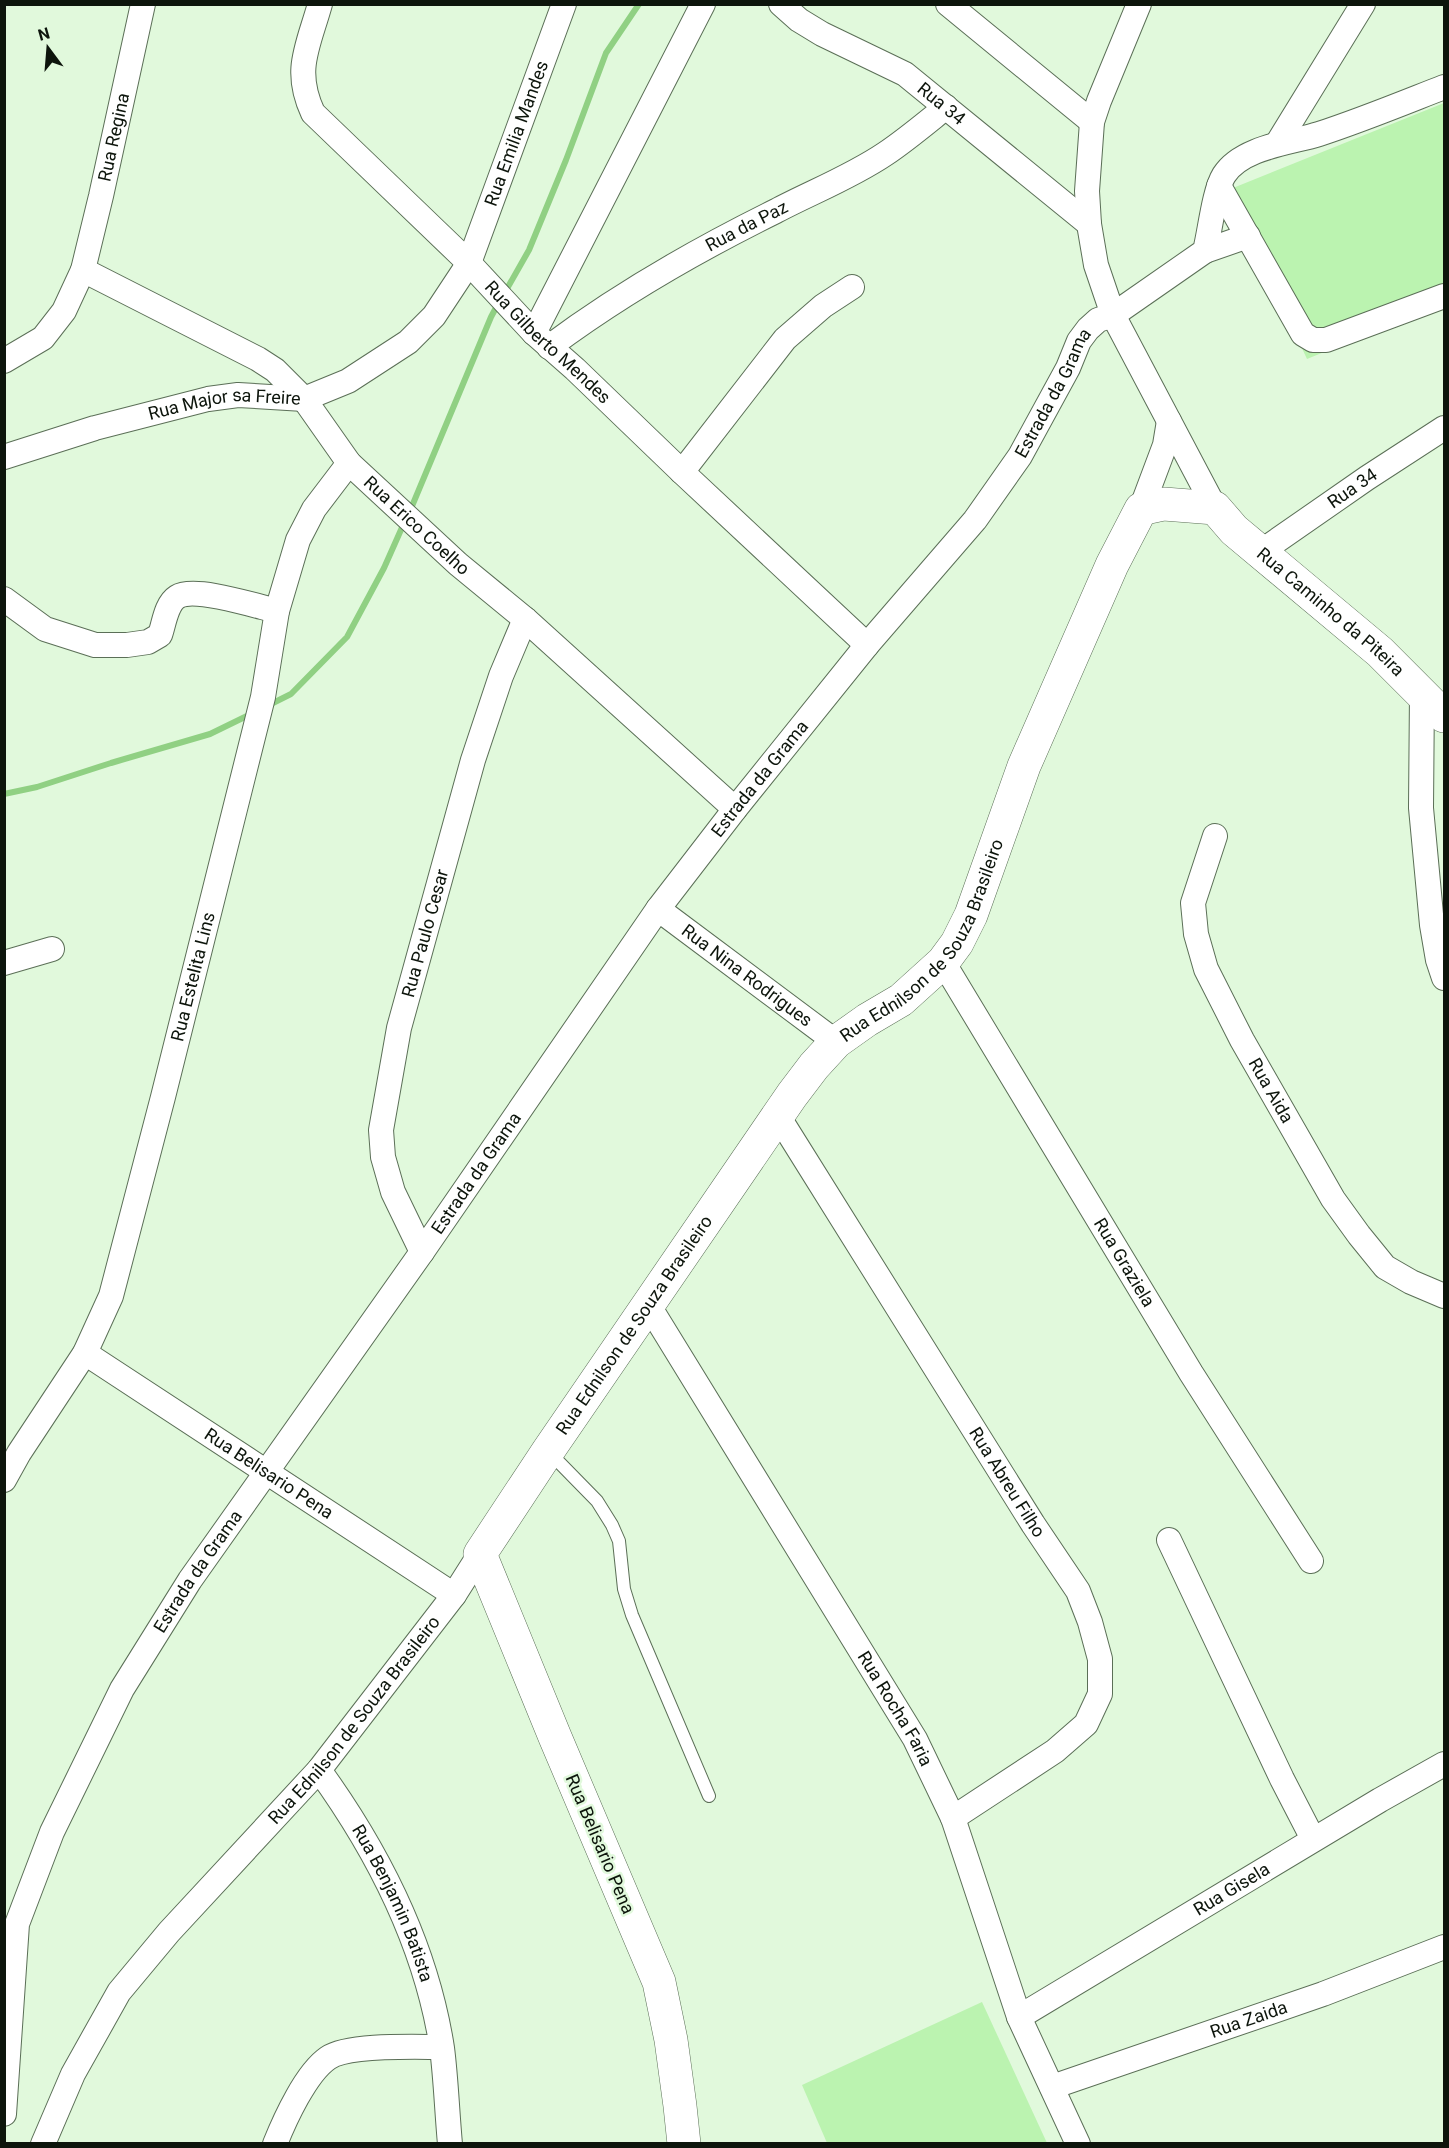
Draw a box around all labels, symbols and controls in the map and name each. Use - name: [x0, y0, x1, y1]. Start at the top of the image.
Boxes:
- north arrow: [18, 18, 78, 78]
- text: N: [36, 23, 52, 45]
- street label: Rua Emilia Mandes: [480, 58, 552, 209]
- street label: Rua 34: [913, 78, 970, 129]
- street label: Rua Regina: [93, 91, 133, 183]
- street label: Rua da Paz: [702, 196, 791, 256]
- street label: Rua Gilberto Mendes: [481, 276, 615, 408]
- street label: Estrada da Grama: [1010, 324, 1095, 461]
- street label: Rua Major sa Freire: [146, 384, 301, 424]
- street label: Rua 34: [1323, 463, 1381, 512]
- street label: Rua Erico Coelho: [360, 471, 474, 579]
- street label: Rua Caminho da Piteira: [1253, 543, 1409, 680]
- street label: Estrada da Grama: [706, 716, 812, 841]
- street label: Rua Ednilson de Souza Brasileiro: [836, 836, 1007, 1046]
- street label: Rua Paulo Cesar: [397, 867, 452, 999]
- street label: Rua Estelita Lins: [166, 910, 219, 1043]
- street label: Rua Nina Rodrigues: [678, 919, 817, 1031]
- street label: Rua Aida: [1245, 1054, 1298, 1127]
- street label: Estrada da Grama: [427, 1108, 525, 1238]
- street label: Rua Ednilson de Souza Brasileiro: [551, 1211, 716, 1439]
- street label: Rua Graziela: [1090, 1214, 1160, 1311]
- street label: Rua Belisario Pena: [201, 1423, 338, 1523]
- street label: Rua Abreu Filho: [965, 1423, 1050, 1541]
- street label: Estrada da Grama: [149, 1506, 246, 1636]
- street label: Rua Ednilson de Souza Brasileiro: [263, 1612, 444, 1828]
- street label: Rua Rocha Faria: [854, 1647, 937, 1769]
- street label: Rua Belisario Pena: [562, 1771, 639, 1917]
- street label: Rua Benjamin Batista: [348, 1820, 438, 1984]
- street label: Rua Gisela: [1189, 1858, 1273, 1920]
- street label: Rua Zaida: [1207, 1996, 1290, 2042]

